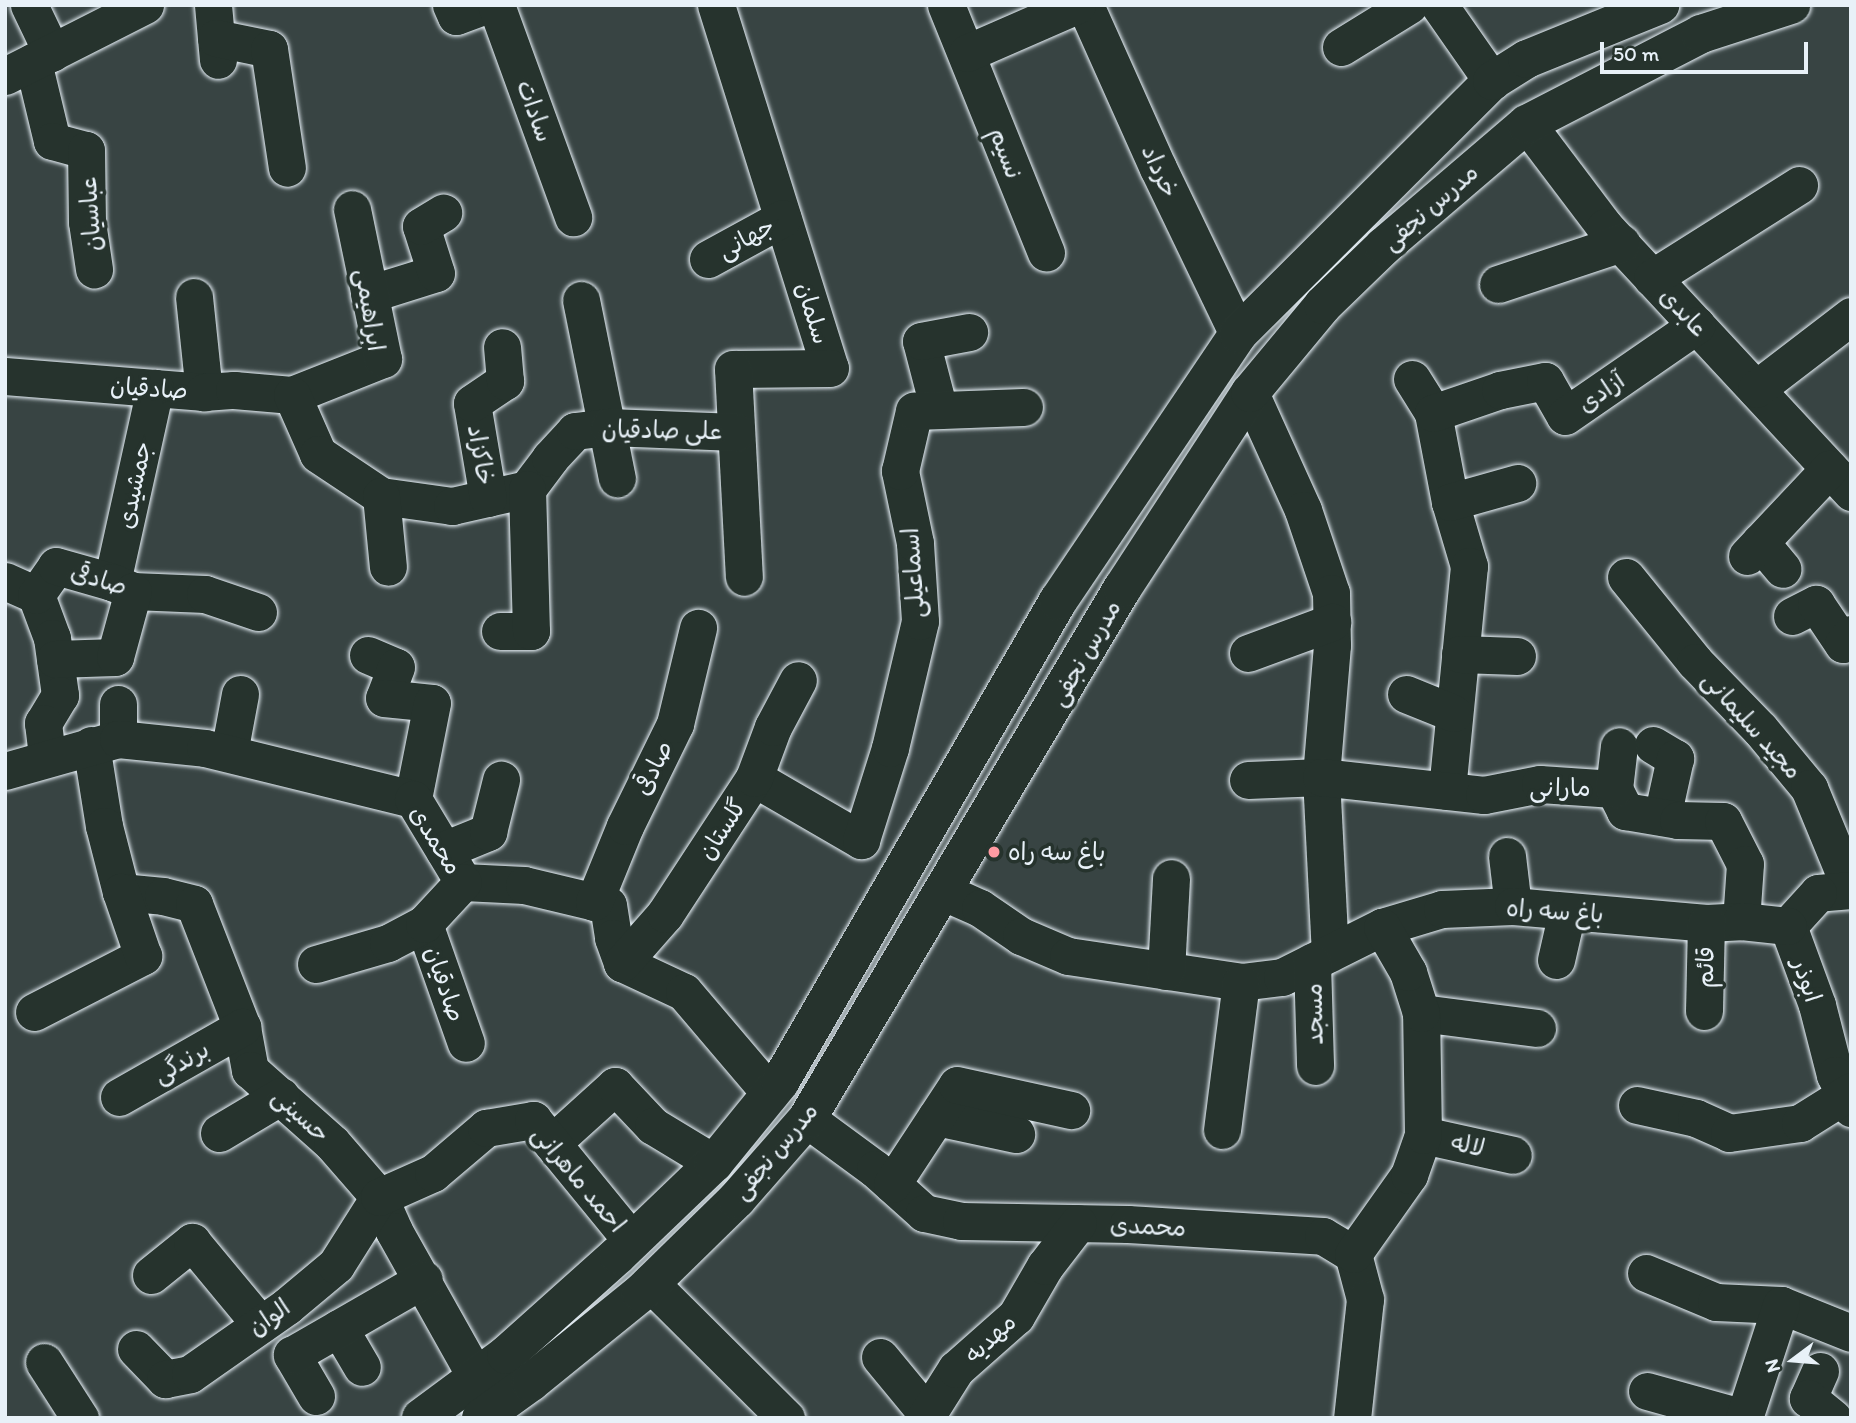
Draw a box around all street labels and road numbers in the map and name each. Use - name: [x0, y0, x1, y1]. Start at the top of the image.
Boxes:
- street label: سادات: [511, 76, 559, 146]
- street label: نسیم: [983, 123, 1029, 183]
- street label: خرداد: [1135, 140, 1185, 202]
- street label: مدرس نجفی: [1376, 158, 1484, 256]
- street label: عباسیان: [73, 176, 107, 252]
- street label: جهانی: [713, 211, 779, 265]
- street label: ابراهیمی: [349, 267, 391, 353]
- street label: سلمان: [790, 279, 836, 347]
- street label: عابدی: [1654, 281, 1714, 343]
- street label: آزادی: [1572, 366, 1630, 418]
- street label: صادقیان: [109, 371, 189, 405]
- street label: علی صادقیان: [602, 415, 722, 445]
- street label: خاکزاد: [462, 423, 500, 487]
- street label: جمشیدی: [111, 439, 157, 531]
- street label: اسماعیلی: [895, 527, 931, 619]
- street label: صادقی: [67, 557, 131, 601]
- street label: مدرس نجفی: [1043, 595, 1127, 711]
- street label: مجید سلیمانی: [1696, 665, 1808, 785]
- street label: صادقی: [628, 736, 678, 800]
- street label: مارانی: [1529, 774, 1591, 802]
- street label: گلستان: [692, 793, 752, 865]
- street label: محمدی: [404, 800, 468, 880]
- street label: باغ سه راه: [1505, 893, 1605, 929]
- street label: صادقیان: [419, 943, 471, 1025]
- street label: قائم: [1690, 946, 1720, 988]
- street label: ابوذر: [1786, 954, 1828, 1006]
- street label: مسجد: [1299, 983, 1329, 1045]
- street label: برندگی: [148, 1035, 214, 1089]
- street label: حسینی: [266, 1082, 336, 1148]
- street label: مدرس نجفی: [726, 1097, 824, 1205]
- street label: احمد ماهرانی: [526, 1120, 632, 1238]
- street label: لاله: [1448, 1127, 1488, 1163]
- street label: محمدی: [1109, 1210, 1187, 1242]
- street label: الوان: [242, 1292, 296, 1342]
- street label: مهدیه: [958, 1307, 1022, 1369]

